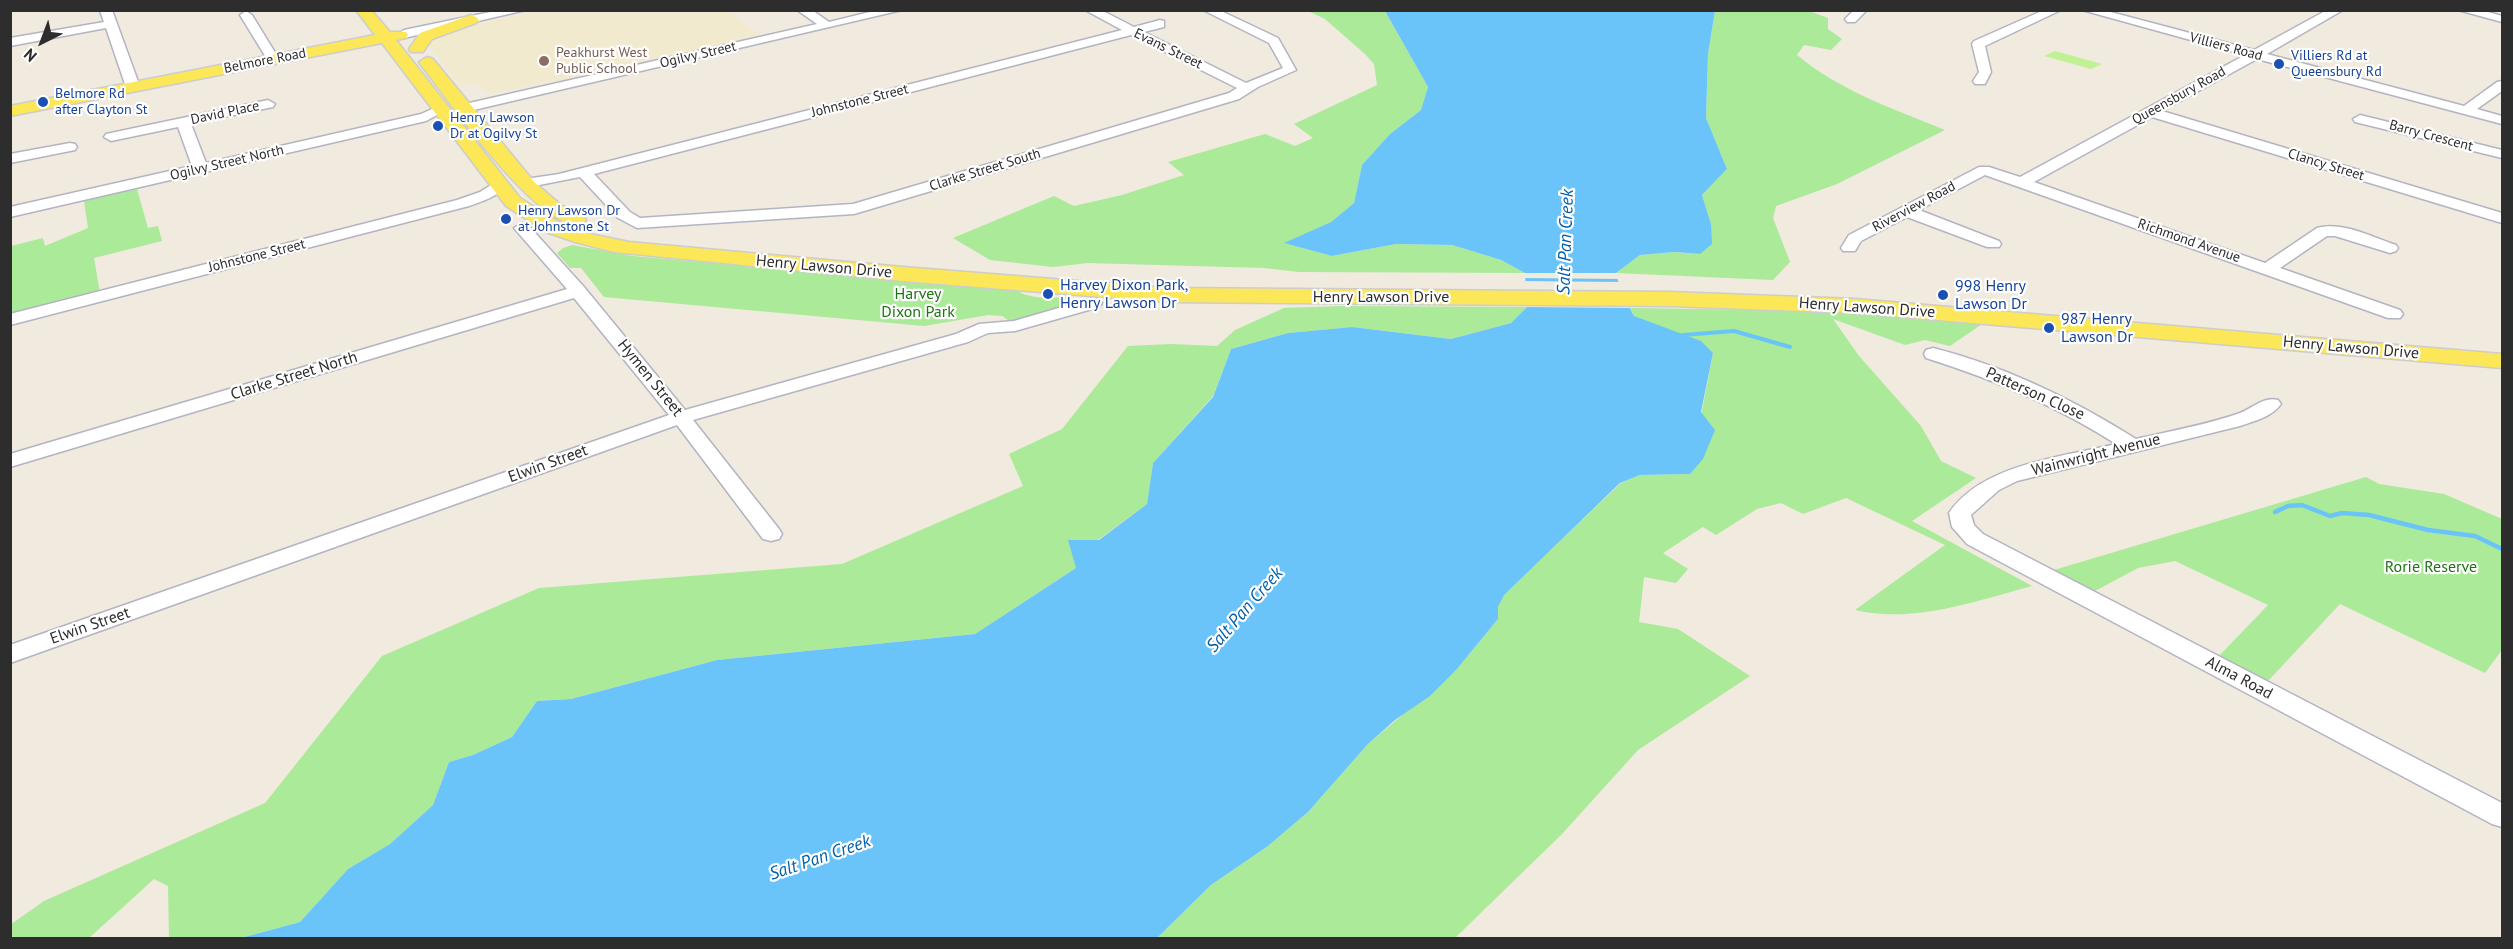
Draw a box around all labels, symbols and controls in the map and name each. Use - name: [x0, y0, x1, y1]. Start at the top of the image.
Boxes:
- north arrow: [12, 12, 72, 72]
- street label: Evans Street: [1131, 25, 1205, 73]
- street label: Villiers Road: [2188, 29, 2264, 65]
- street label: Ogilvy Street: [658, 38, 738, 72]
- text: N: [19, 44, 41, 66]
- street label: Belmore Road: [222, 45, 308, 77]
- place label: Peakhurst West Public School: [556, 45, 647, 78]
- place label: Villiers Rd at Queensbury Rd: [2291, 48, 2382, 80]
- marker: Peakhurst West Public School: [537, 54, 551, 68]
- marker: Villiers Rd at Queensbury Rd: [2272, 57, 2286, 71]
- street label: Queensbury Road: [2129, 63, 2229, 129]
- street label: Johnstone Street: [810, 81, 910, 121]
- place label: Belmore Rd after Clayton St: [55, 86, 148, 118]
- marker: Belmore Rd after Clayton St: [36, 95, 50, 109]
- street label: David Place: [189, 98, 261, 128]
- place label: Henry Lawson Dr at Ogilvy St: [450, 110, 537, 142]
- street label: Barry Crescent: [2387, 117, 2475, 155]
- marker: Henry Lawson Dr at Ogilvy St: [431, 119, 445, 133]
- street label: Ogilvy Street North: [169, 142, 285, 184]
- street label: Clarke Street South: [927, 145, 1043, 195]
- street label: Clancy Street: [2286, 145, 2366, 185]
- street label: Riverview Road: [1870, 178, 1958, 236]
- water label: Salt Pan Creek: [1553, 189, 1579, 295]
- place label: Henry Lawson Dr at Johnstone St: [518, 203, 620, 236]
- marker: Henry Lawson Dr at Johnstone St: [499, 212, 513, 226]
- street label: Richmond Avenue: [2135, 216, 2243, 266]
- street label: Johnstone Street: [207, 236, 307, 276]
- street label: Henry Lawson Drive: [755, 251, 893, 283]
- place label: Harvey Dixon Park, Henry Lawson Dr: [1060, 275, 1188, 313]
- place label: 998 Henry Lawson Dr: [1955, 276, 2027, 314]
- park label: Harvey Dixon Park: [881, 284, 955, 322]
- marker: Harvey Dixon Park, Henry Lawson Dr: [1041, 287, 1055, 301]
- street label: Henry Lawson Drive: [1313, 287, 1449, 307]
- marker: 998 Henry Lawson Dr: [1936, 288, 1950, 302]
- street label: Henry Lawson Drive: [1798, 294, 1936, 322]
- place label: 987 Henry Lawson Dr: [2061, 309, 2133, 347]
- marker: 987 Henry Lawson Dr: [2042, 321, 2056, 335]
- street label: Henry Lawson Drive: [2282, 332, 2420, 364]
- street label: Hymen Street: [613, 336, 687, 420]
- street label: Clarke Street North: [228, 348, 360, 404]
- street label: Patterson Close: [1983, 364, 2087, 424]
- street label: Wainwright Avenue: [2030, 430, 2162, 480]
- street label: Elwin Street: [506, 441, 590, 487]
- park label: Rorie Reserve: [2385, 557, 2477, 577]
- water label: Salt Pan Creek: [1202, 563, 1288, 657]
- street label: Elwin Street: [48, 603, 132, 649]
- street label: Alma Road: [2202, 652, 2276, 704]
- water label: Salt Pan Creek: [767, 831, 873, 885]

